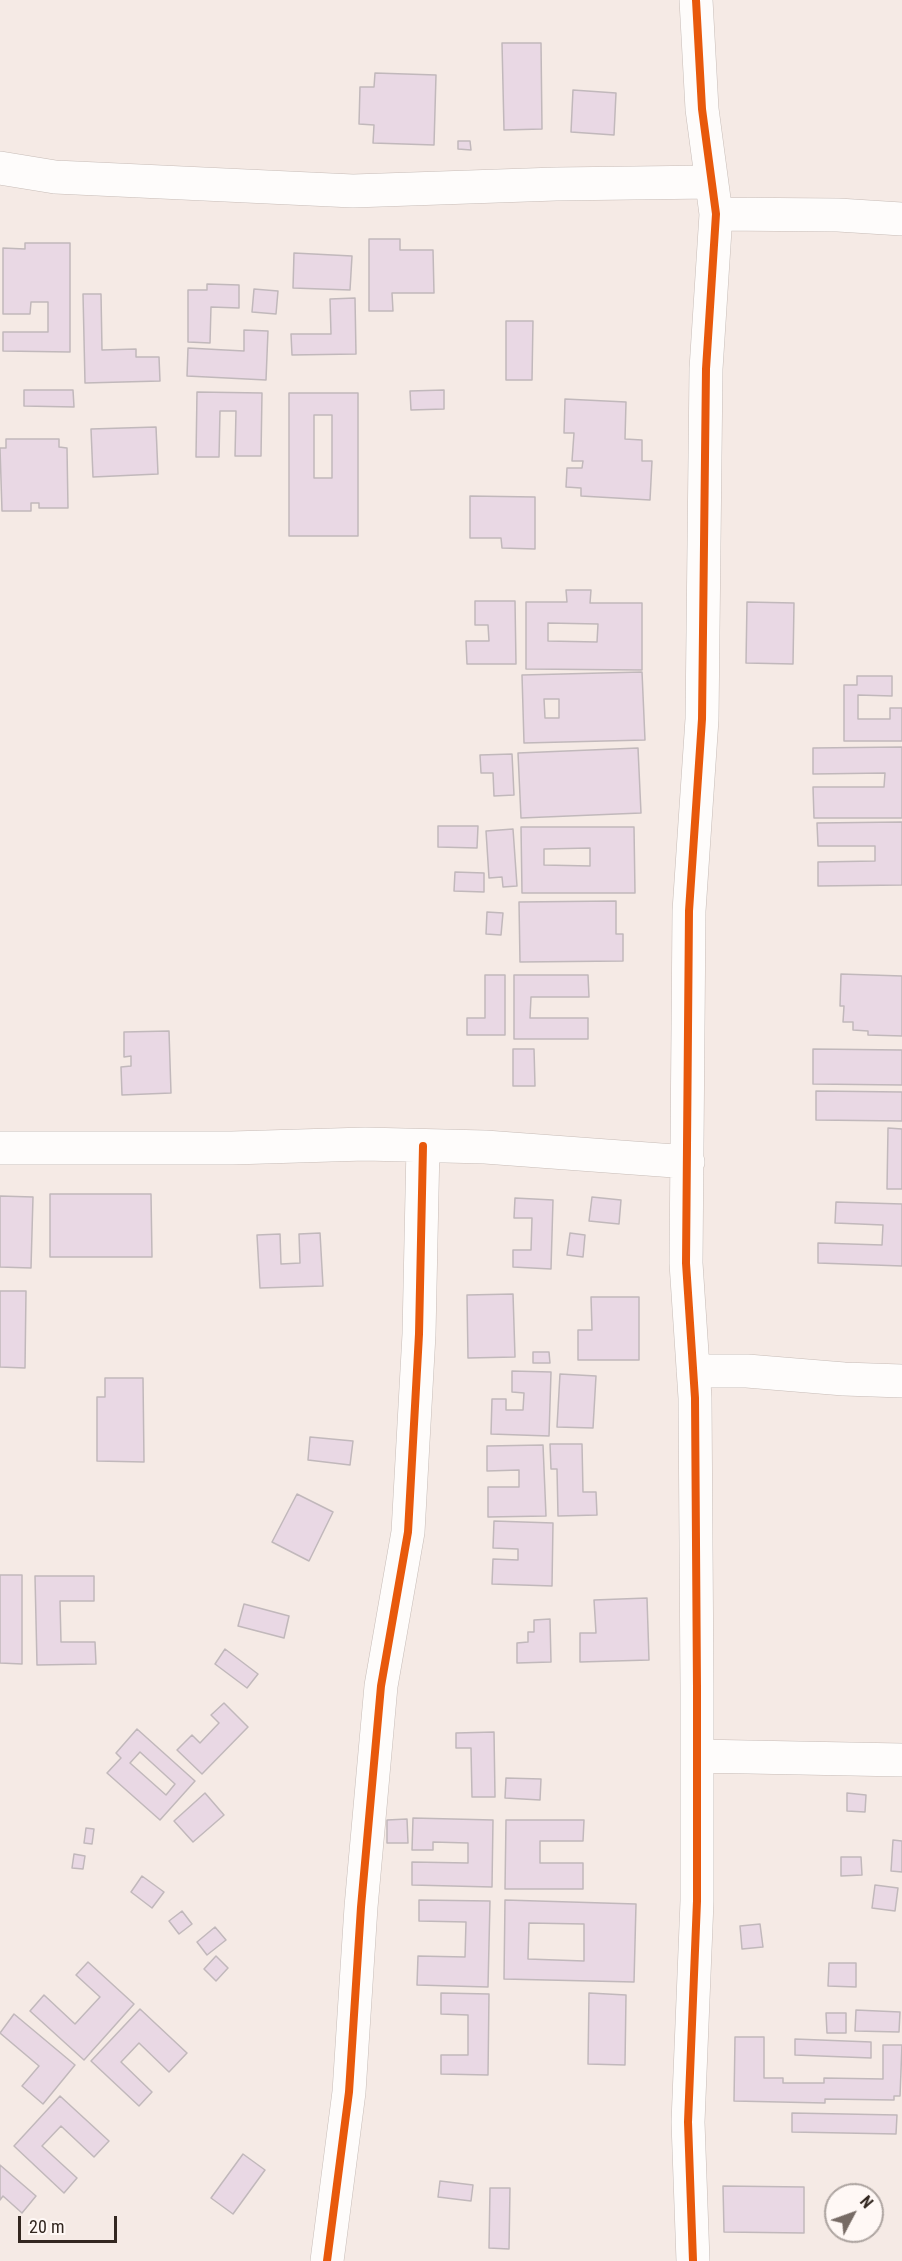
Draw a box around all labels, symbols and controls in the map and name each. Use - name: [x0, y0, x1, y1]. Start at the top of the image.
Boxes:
- north arrow: [824, 2183, 884, 2243]
- text: N: [856, 2192, 877, 2212]
- scale bar: [21, 2204, 120, 2242]
- text: 20 m: [29, 2216, 64, 2237]

